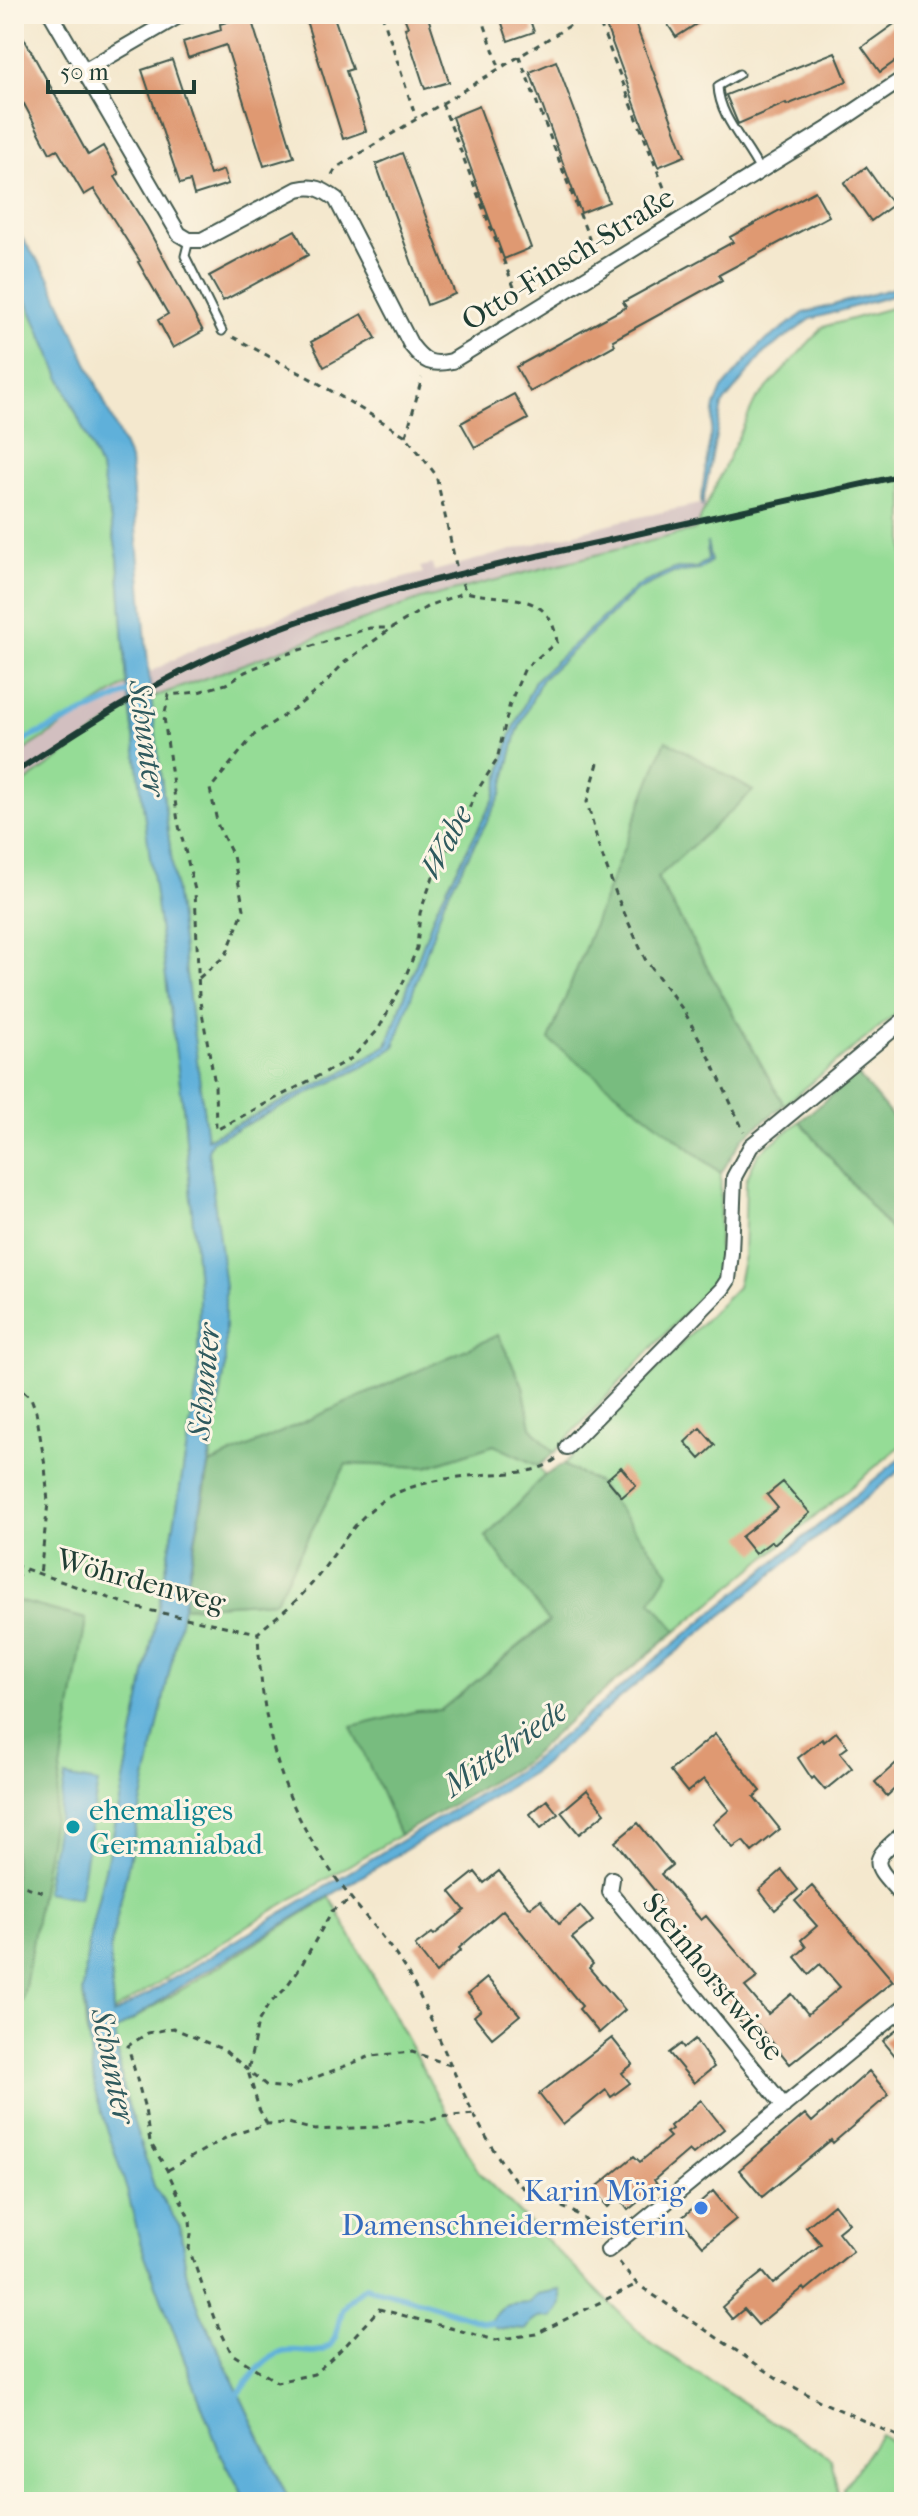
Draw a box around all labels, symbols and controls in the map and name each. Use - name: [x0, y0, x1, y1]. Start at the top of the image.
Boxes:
- scale bar: [48, 44, 194, 94]
- text: 50 m: [60, 58, 109, 86]
- street label: Otto-Finsch-Straße: [455, 180, 681, 338]
- water label: Schunter: [120, 677, 174, 801]
- water label: Wabe: [412, 799, 481, 884]
- water label: Schunter: [180, 1320, 228, 1443]
- street label: Wöhrdenweg: [52, 1541, 230, 1621]
- water label: Mittelriede: [434, 1691, 575, 1805]
- place label: ehemaliges Germaniabad: [89, 1793, 263, 1862]
- marker: ehemaliges Germaniabad: [64, 1818, 82, 1836]
- street label: Steinhorstwiese: [635, 1886, 791, 2068]
- water label: Schunter: [83, 2004, 144, 2130]
- place label: Karin Mörig Damenschneidermeisterin: [341, 2174, 686, 2243]
- marker: Karin Mörig Damenschneidermeisterin: [692, 2199, 710, 2217]

